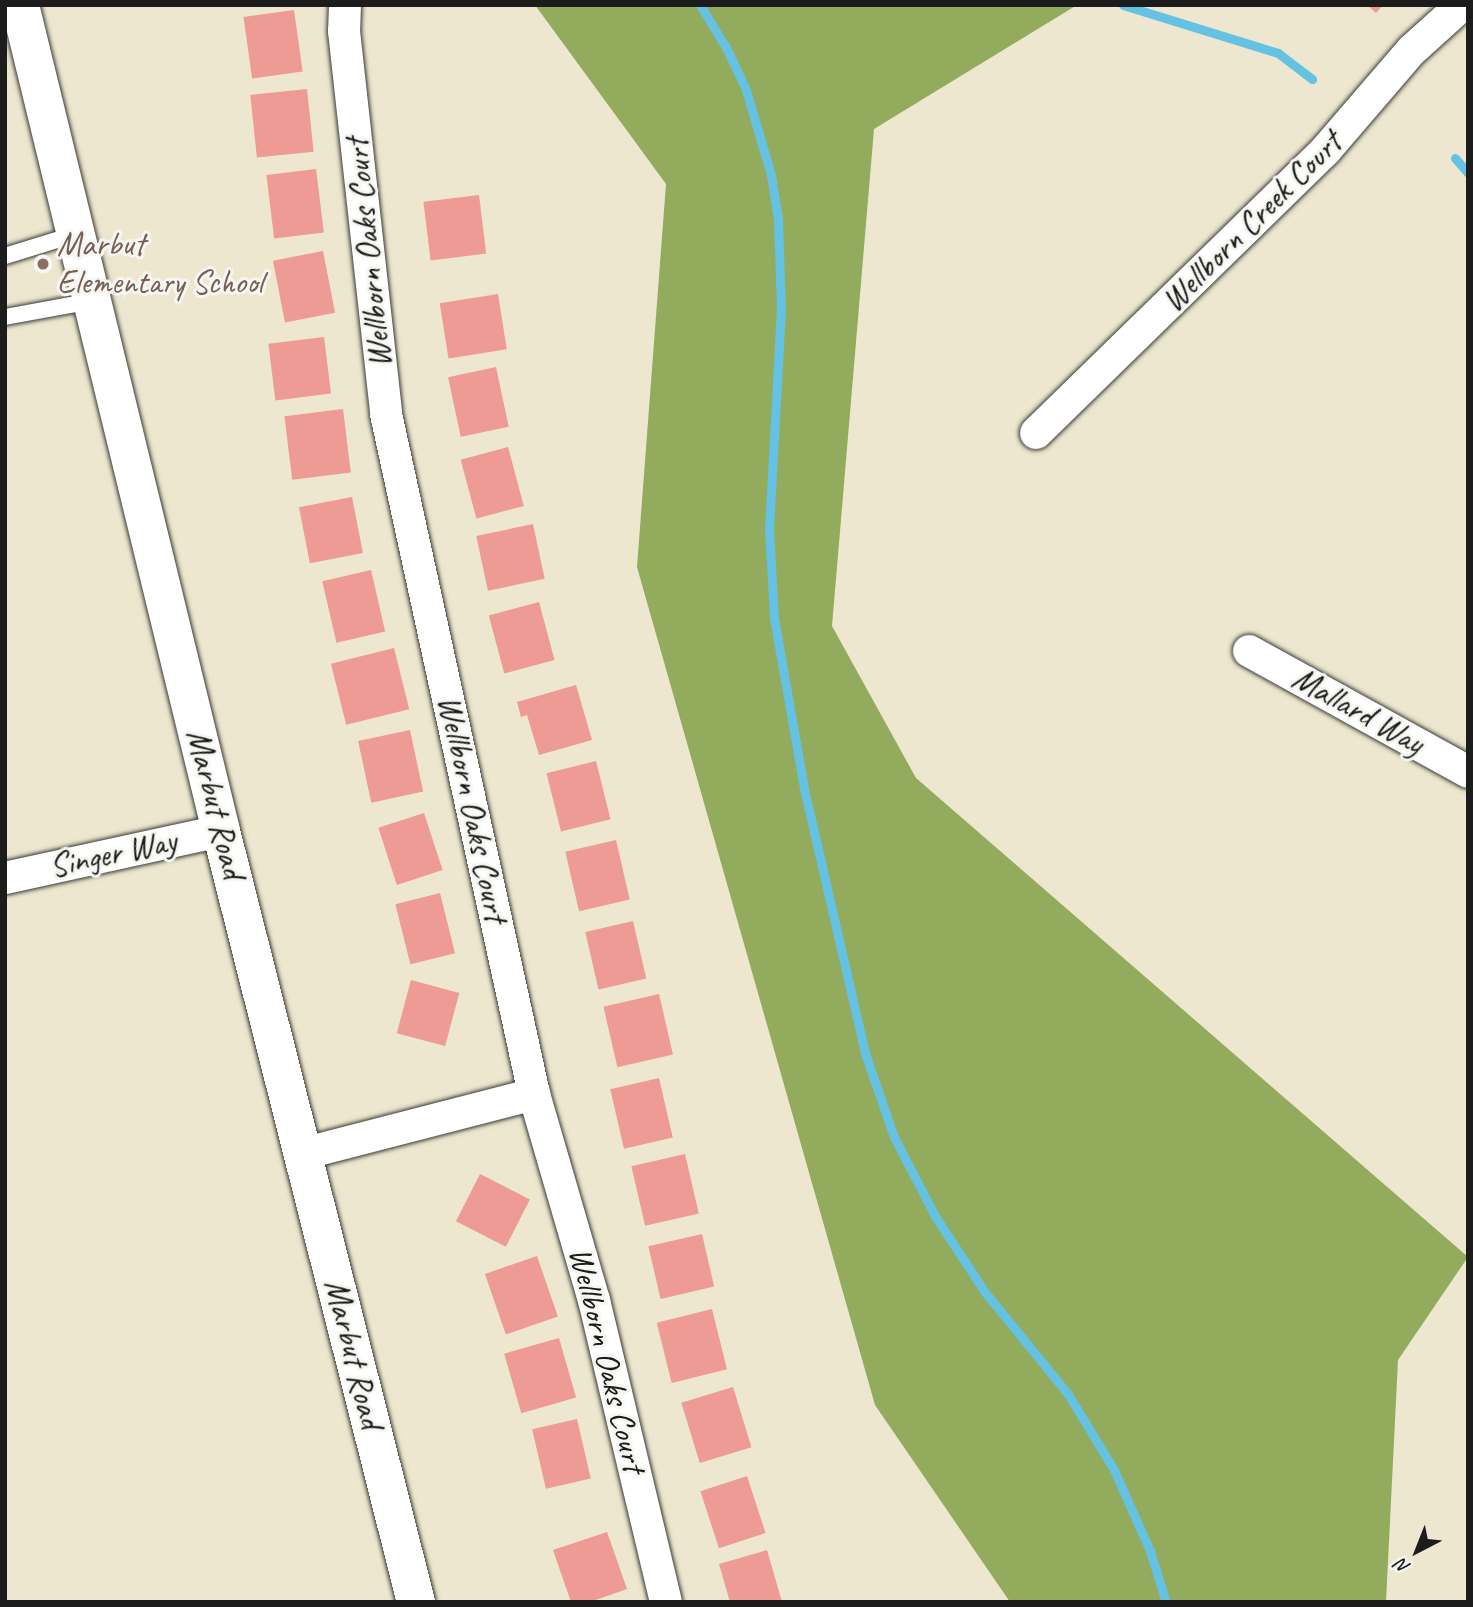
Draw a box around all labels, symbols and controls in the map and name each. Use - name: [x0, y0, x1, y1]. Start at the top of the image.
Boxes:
- street label: Wellborn Creek Court: [1154, 124, 1350, 320]
- street label: Wellborn Oaks Court: [337, 136, 401, 370]
- place label: Marbut Elementary School: [57, 225, 263, 303]
- marker: Marbut Elementary School: [35, 256, 51, 272]
- street label: Mallard Way: [1285, 659, 1431, 763]
- street label: Wellborn Oaks Court: [429, 692, 515, 926]
- street label: Marbut Road: [178, 726, 252, 882]
- street label: Singer Way: [46, 821, 180, 887]
- street label: Wellborn Oaks Court: [560, 1243, 654, 1477]
- street label: Marbut Road: [316, 1276, 390, 1432]
- north arrow: [1382, 1516, 1452, 1586]
- text: N: [1391, 1554, 1415, 1579]

